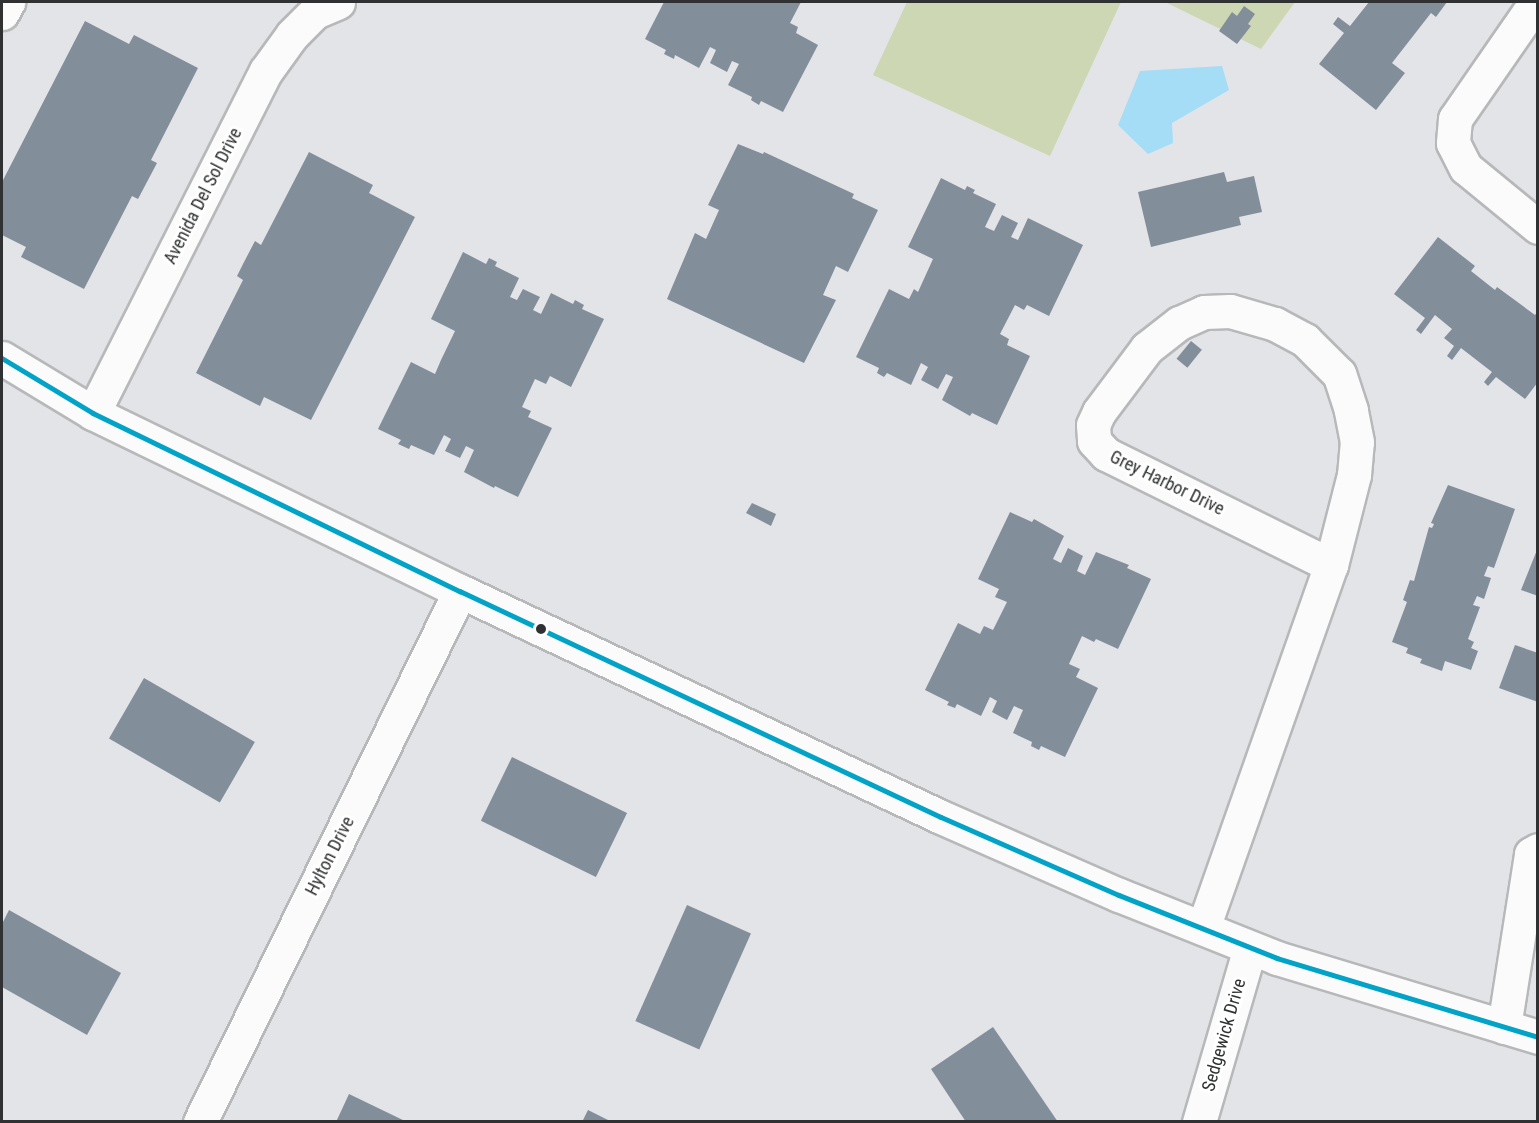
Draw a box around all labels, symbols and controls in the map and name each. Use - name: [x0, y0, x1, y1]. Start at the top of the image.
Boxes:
- street label: Avenida Del Sol Drive: [159, 124, 247, 268]
- street label: Grey Harbor Drive: [1106, 446, 1228, 520]
- unlabelled marker: [535, 623, 547, 635]
- street label: Hylton Drive: [301, 813, 359, 899]
- street label: Sedgewick Drive: [1198, 976, 1250, 1094]

